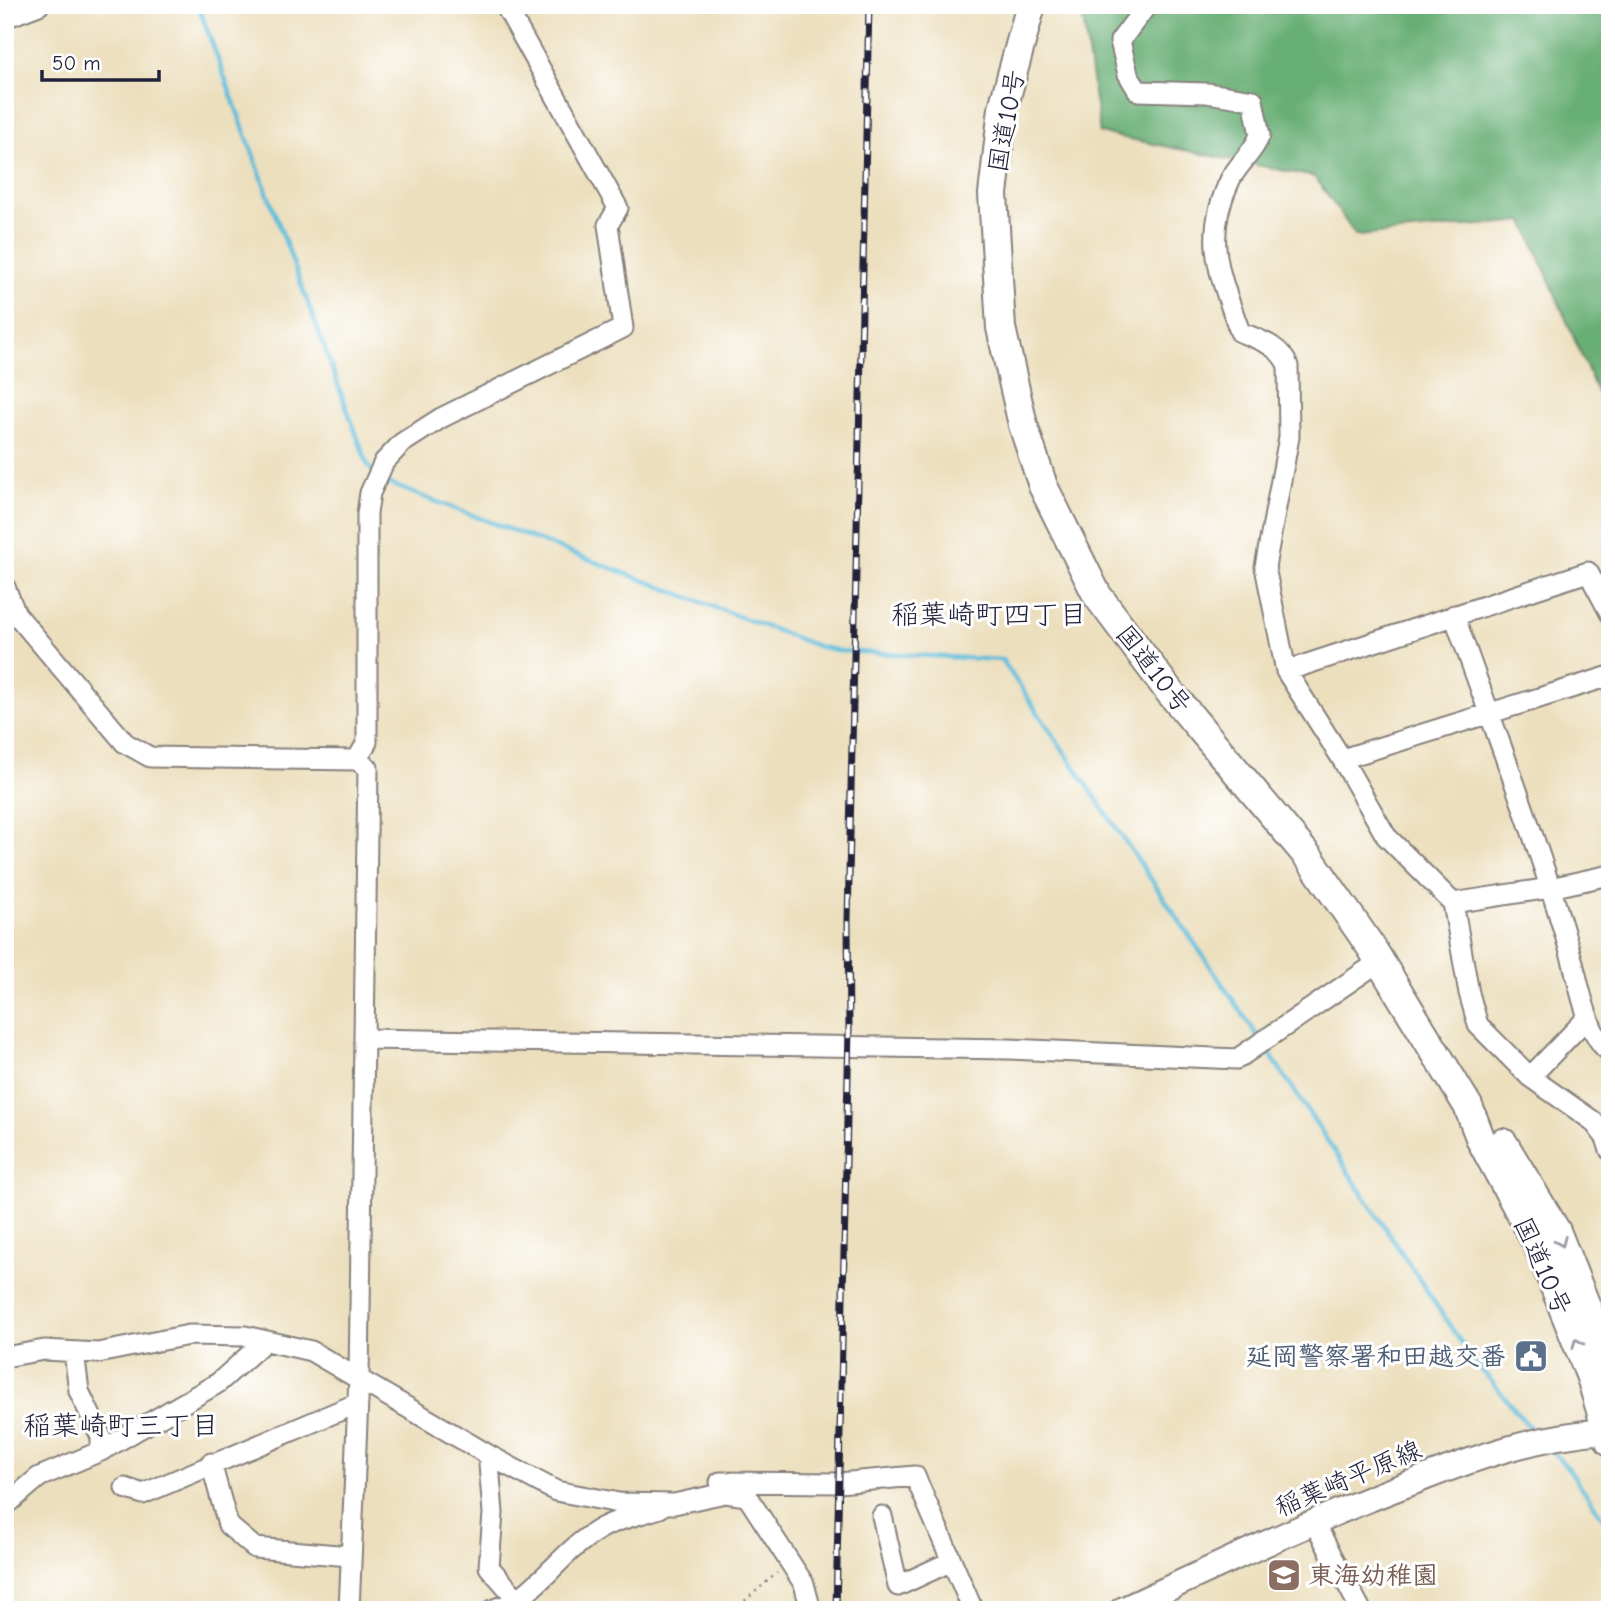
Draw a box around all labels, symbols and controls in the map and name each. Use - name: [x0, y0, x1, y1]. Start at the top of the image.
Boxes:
- scale bar: [42, 38, 159, 82]
- text: 50 m: [52, 51, 101, 75]
- street label: 国道10号: [983, 67, 1031, 175]
- district label: 稲葉崎町四丁目: [891, 599, 1087, 631]
- street label: 国道10号: [1109, 619, 1197, 720]
- street label: 国道10号: [1507, 1213, 1577, 1320]
- one-way arrow: [1553, 1235, 1567, 1247]
- public building icon: 延岡警察署和田越交番: [1512, 1337, 1550, 1375]
- one-way arrow: [1571, 1338, 1585, 1350]
- place label: 延岡警察署和田越交番: [1246, 1342, 1506, 1372]
- district label: 稲葉崎町三丁目: [23, 1410, 219, 1442]
- street label: 稲葉崎平原線: [1271, 1435, 1426, 1523]
- school or university icon: 東海幼稚園: [1265, 1556, 1303, 1594]
- place label: 東海幼稚園: [1308, 1561, 1438, 1591]

